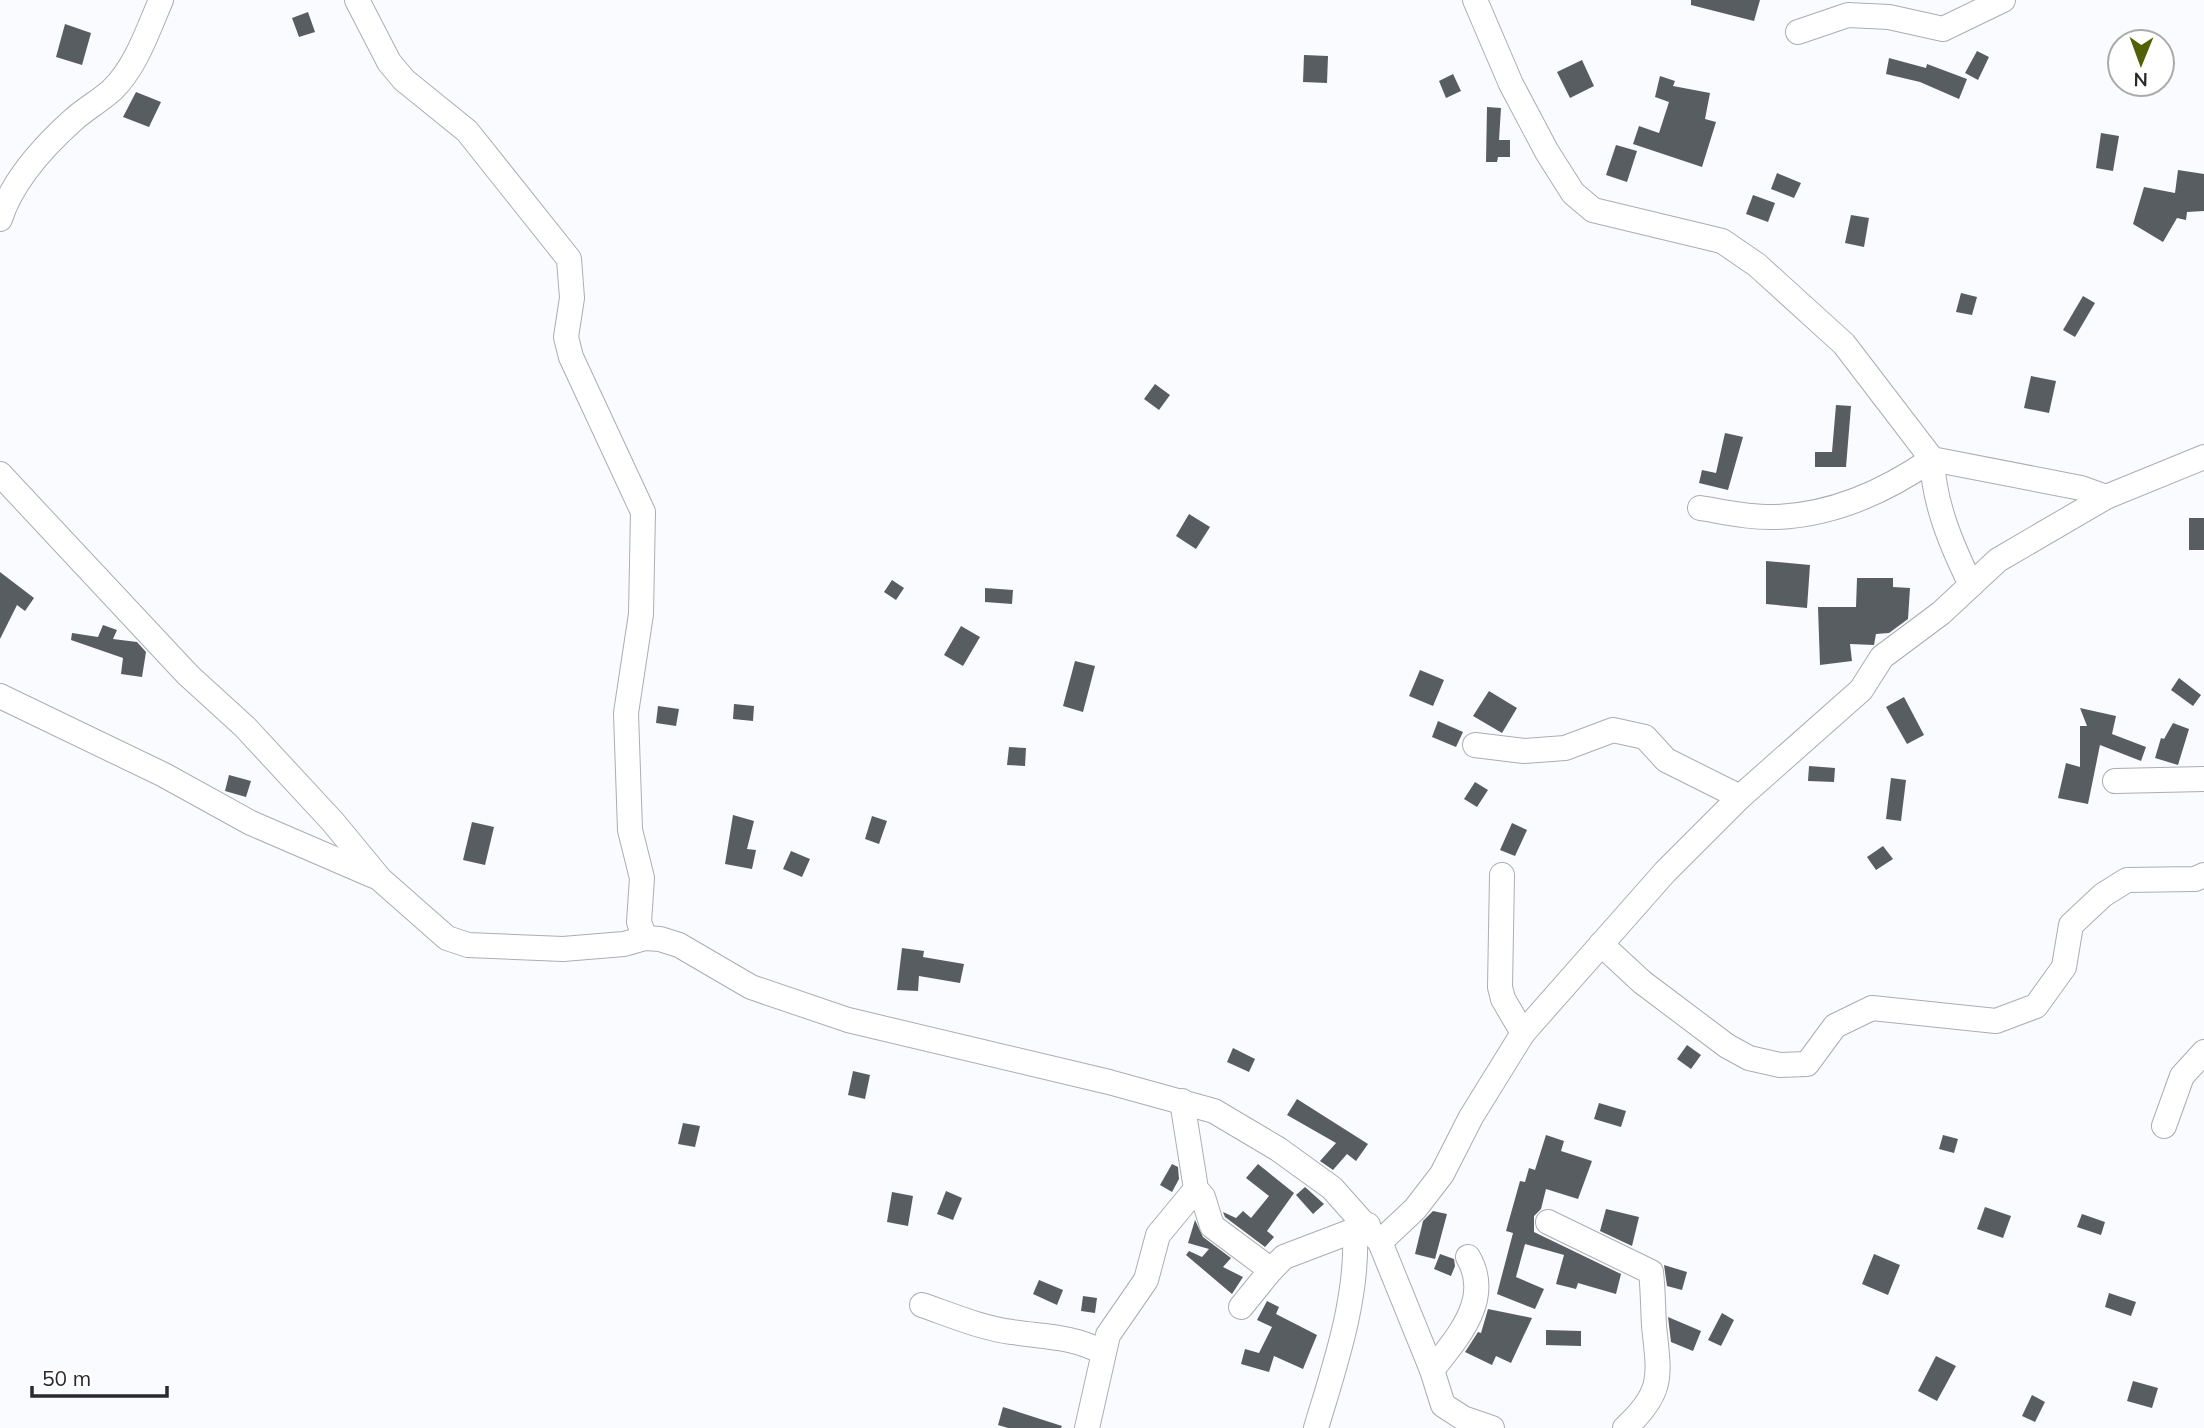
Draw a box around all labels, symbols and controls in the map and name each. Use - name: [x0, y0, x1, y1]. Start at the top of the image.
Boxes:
- north arrow: [2106, 28, 2176, 98]
- text: N: [2133, 68, 2148, 92]
- scale bar: [32, 1354, 166, 1398]
- text: 50 m: [42, 1365, 91, 1391]

